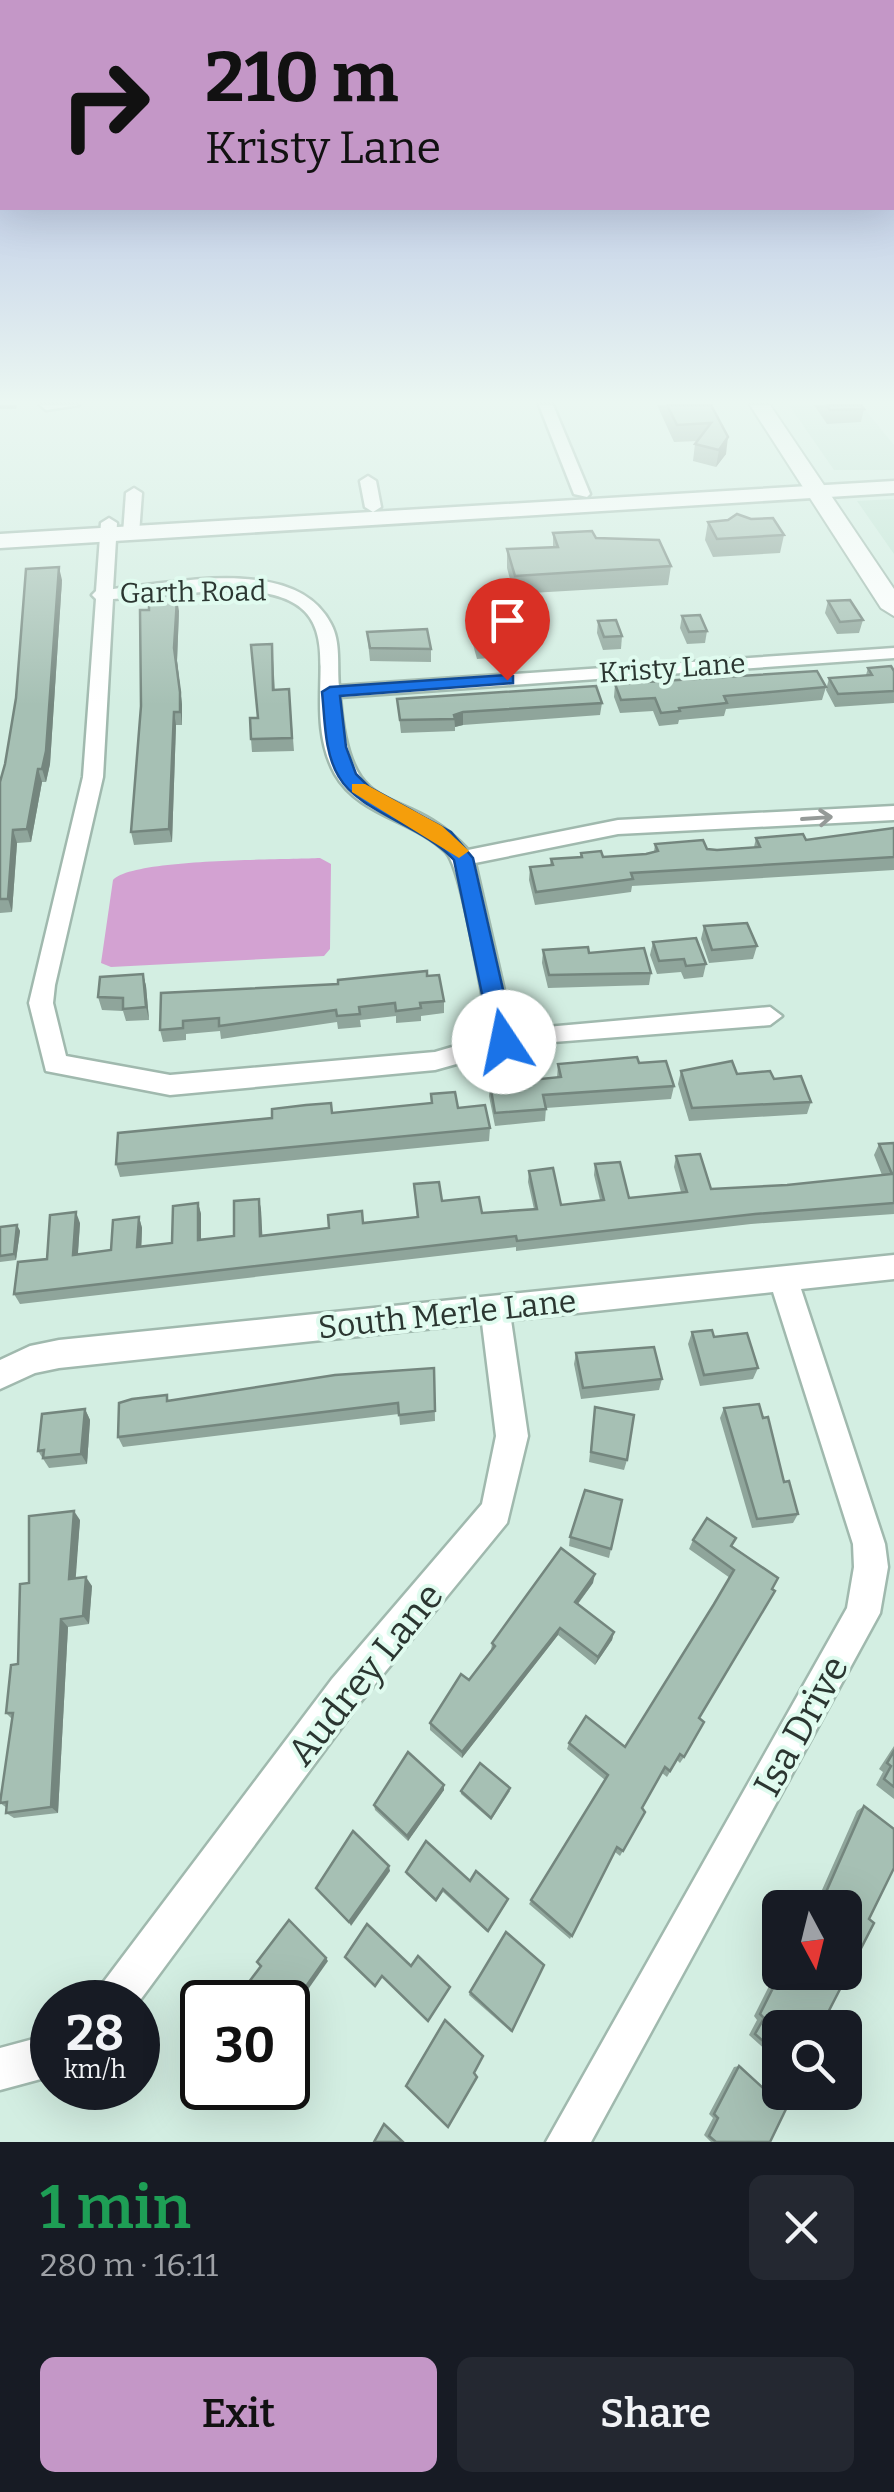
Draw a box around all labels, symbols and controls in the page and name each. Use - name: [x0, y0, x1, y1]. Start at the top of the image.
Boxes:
- text: 210 m: [205, 36, 398, 120]
- icon: right: [40, 40, 170, 170]
- text: Kristy Lane: [205, 121, 441, 175]
- street label: Garth Road: [119, 574, 267, 610]
- pin: [465, 578, 550, 681]
- icon: arrive: [480, 593, 535, 648]
- street label: Kristy Lane: [598, 646, 746, 690]
- one-way arrow: [800, 809, 832, 828]
- position arrow: [452, 990, 556, 1094]
- street label: South Merle Lane: [316, 1282, 578, 1346]
- street label: Audrey Lane: [277, 1573, 453, 1775]
- street label: Isa Drive: [744, 1648, 858, 1804]
- north arrow: [762, 1890, 862, 1990]
- map controls: [762, 1890, 862, 2110]
- speed limit sign: 30: [180, 1980, 310, 2110]
- text: 28: [66, 2003, 124, 2063]
- button: search: [762, 2010, 862, 2110]
- text: km/h: [64, 2055, 126, 2085]
- text: 1 min: [40, 2172, 191, 2244]
- button: close: [749, 2175, 854, 2280]
- text: 280 m · 16:11: [40, 2246, 218, 2284]
- button: Exit: [40, 2357, 437, 2472]
- button: Share: [457, 2357, 854, 2472]

